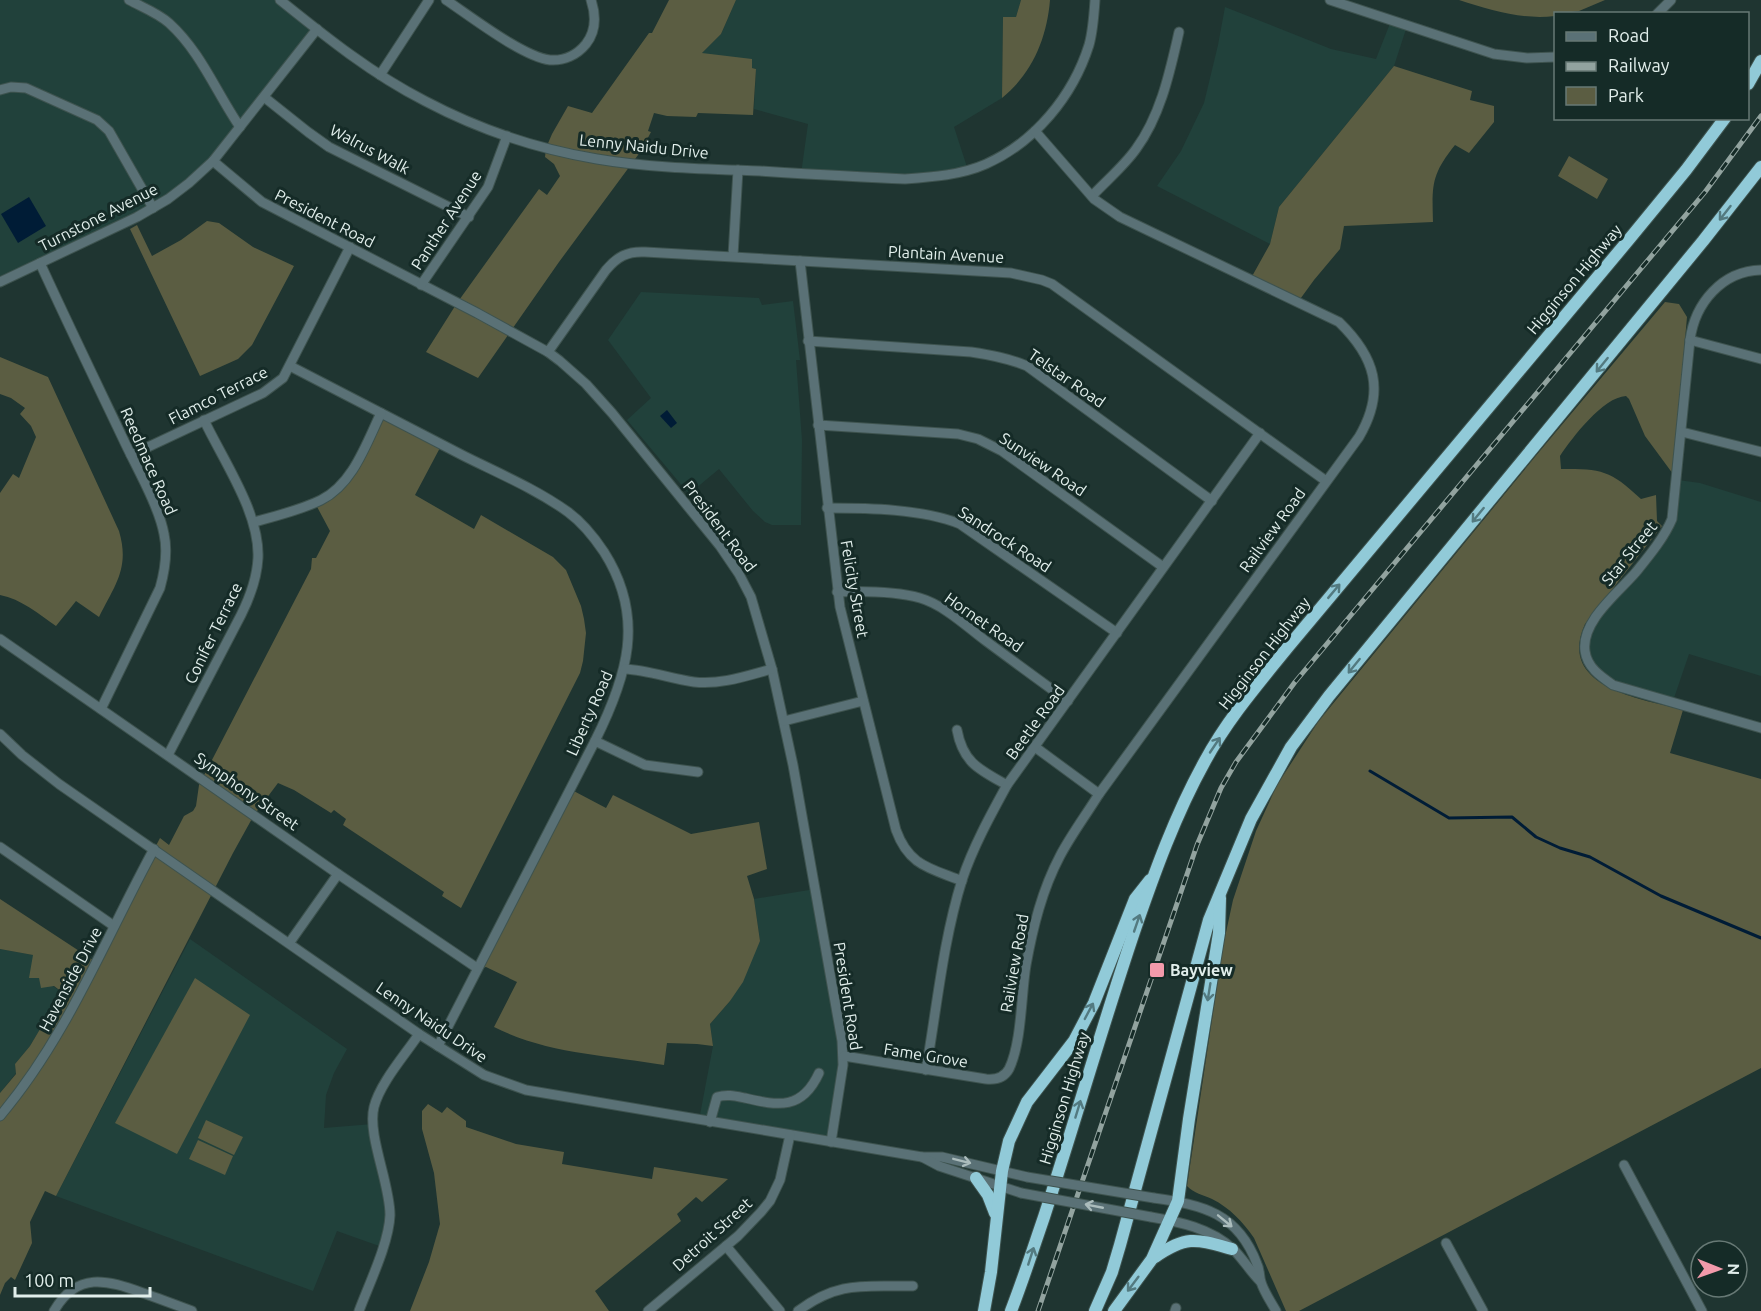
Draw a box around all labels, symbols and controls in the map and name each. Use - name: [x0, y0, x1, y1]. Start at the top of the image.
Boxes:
- legend: [1554, 12, 1749, 120]
- text: Road: [1608, 25, 1650, 45]
- text: Railway: [1608, 55, 1670, 75]
- text: Park: [1608, 85, 1644, 105]
- street label: Walrus Walk: [327, 120, 413, 178]
- street label: Lenny Naidu Drive: [578, 130, 710, 162]
- street label: Panther Avenue: [407, 167, 485, 273]
- street label: Turnstone Avenue: [36, 179, 160, 255]
- street label: President Road: [272, 185, 378, 251]
- one-way arrow: [1718, 205, 1731, 221]
- street label: Higginson Highway: [1523, 220, 1625, 337]
- street label: Plantain Avenue: [887, 242, 1005, 266]
- street label: Telstar Road: [1025, 345, 1109, 411]
- one-way arrow: [1595, 357, 1608, 373]
- street label: Flamco Terrace: [166, 362, 270, 428]
- street label: Reedmace Road: [117, 404, 181, 518]
- street label: Sunview Road: [996, 429, 1090, 499]
- street label: President Road: [680, 477, 760, 575]
- street label: Railview Road: [1235, 484, 1309, 576]
- street label: Sandrock Road: [955, 502, 1055, 576]
- one-way arrow: [1471, 507, 1485, 522]
- street label: Star Street: [1598, 517, 1661, 589]
- street label: Felicity Street: [838, 539, 873, 640]
- street label: Conifer Terrace: [181, 579, 245, 687]
- one-way arrow: [1328, 583, 1341, 599]
- street label: Hornet Road: [941, 588, 1027, 656]
- street label: Higginson Highway: [1215, 593, 1314, 713]
- one-way arrow: [1348, 658, 1361, 674]
- street label: Liberty Road: [562, 668, 616, 758]
- street label: Beetle Road: [1002, 681, 1068, 763]
- one-way arrow: [1209, 737, 1221, 754]
- street label: Symphony Street: [192, 748, 303, 834]
- street label: Railview Road: [996, 912, 1032, 1014]
- one-way arrow: [1133, 914, 1144, 933]
- street label: Havenside Drive: [35, 924, 105, 1034]
- street label: President Road: [831, 941, 865, 1051]
- marker: Bayview: [1148, 961, 1166, 979]
- place label: Bayview: [1170, 961, 1233, 979]
- street label: Lenny Naidu Drive: [373, 978, 491, 1066]
- one-way arrow: [1203, 981, 1214, 1001]
- one-way arrow: [1084, 1003, 1095, 1021]
- street label: Higginson Highway: [1035, 1029, 1093, 1166]
- street label: Fame Grove: [883, 1039, 969, 1071]
- one-way arrow: [1073, 1100, 1084, 1119]
- one-way arrow: [952, 1156, 971, 1168]
- street label: Detroit Street: [669, 1193, 756, 1274]
- one-way arrow: [1084, 1200, 1104, 1211]
- one-way arrow: [1217, 1214, 1233, 1227]
- north arrow: [1689, 1239, 1749, 1299]
- one-way arrow: [1026, 1247, 1037, 1266]
- scale bar: [15, 1260, 150, 1298]
- text: N: [1725, 1263, 1743, 1275]
- text: 100 m: [24, 1270, 74, 1290]
- one-way arrow: [1127, 1276, 1140, 1292]

